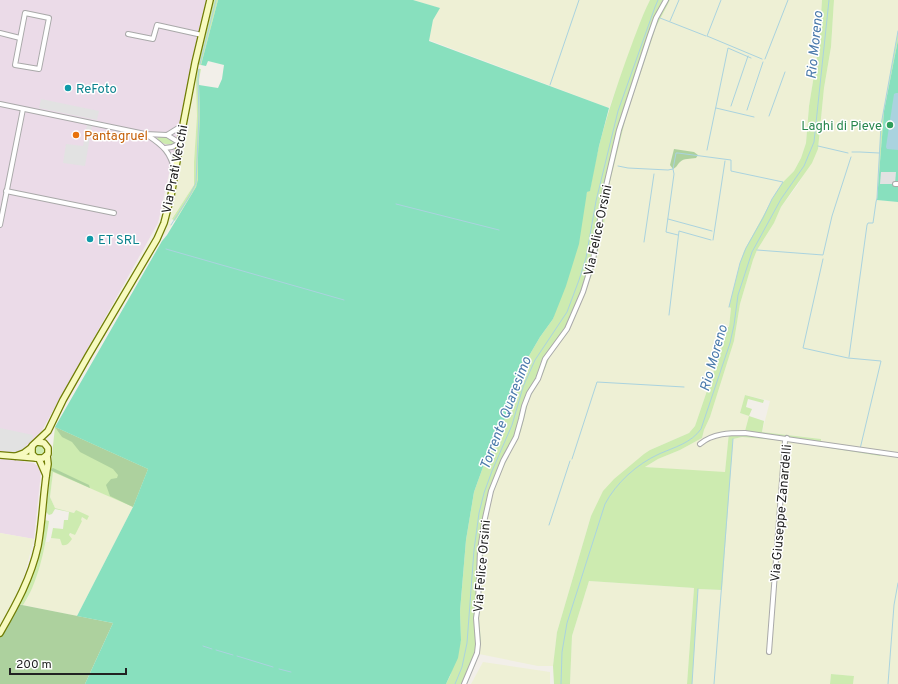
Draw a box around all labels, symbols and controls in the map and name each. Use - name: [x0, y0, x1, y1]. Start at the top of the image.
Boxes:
- water label: Rio Moreno: [803, 10, 828, 80]
- place label: ReFoto: [76, 82, 117, 98]
- marker: ReFoto: [63, 83, 73, 93]
- place label: Laghi di Pieve: [801, 119, 882, 135]
- marker: Laghi di Pieve: [885, 120, 895, 130]
- street label: Via Prati Vecchi: [160, 124, 192, 215]
- place label: Pantagruel: [84, 129, 148, 145]
- marker: Pantagruel: [71, 130, 81, 140]
- street label: Via Felice Orsini: [581, 183, 616, 277]
- place label: ET SRL: [98, 233, 140, 249]
- marker: ET SRL: [85, 234, 95, 244]
- water label: Rio Moreno: [697, 323, 732, 394]
- water label: Torrente Quaresimo: [477, 354, 536, 472]
- street label: Via Giuseppe Zanardelli: [768, 444, 796, 583]
- street label: Via Felice Orsini: [471, 519, 495, 613]
- scale bar: [10, 650, 126, 676]
- text: 200 m: [16, 657, 52, 673]

